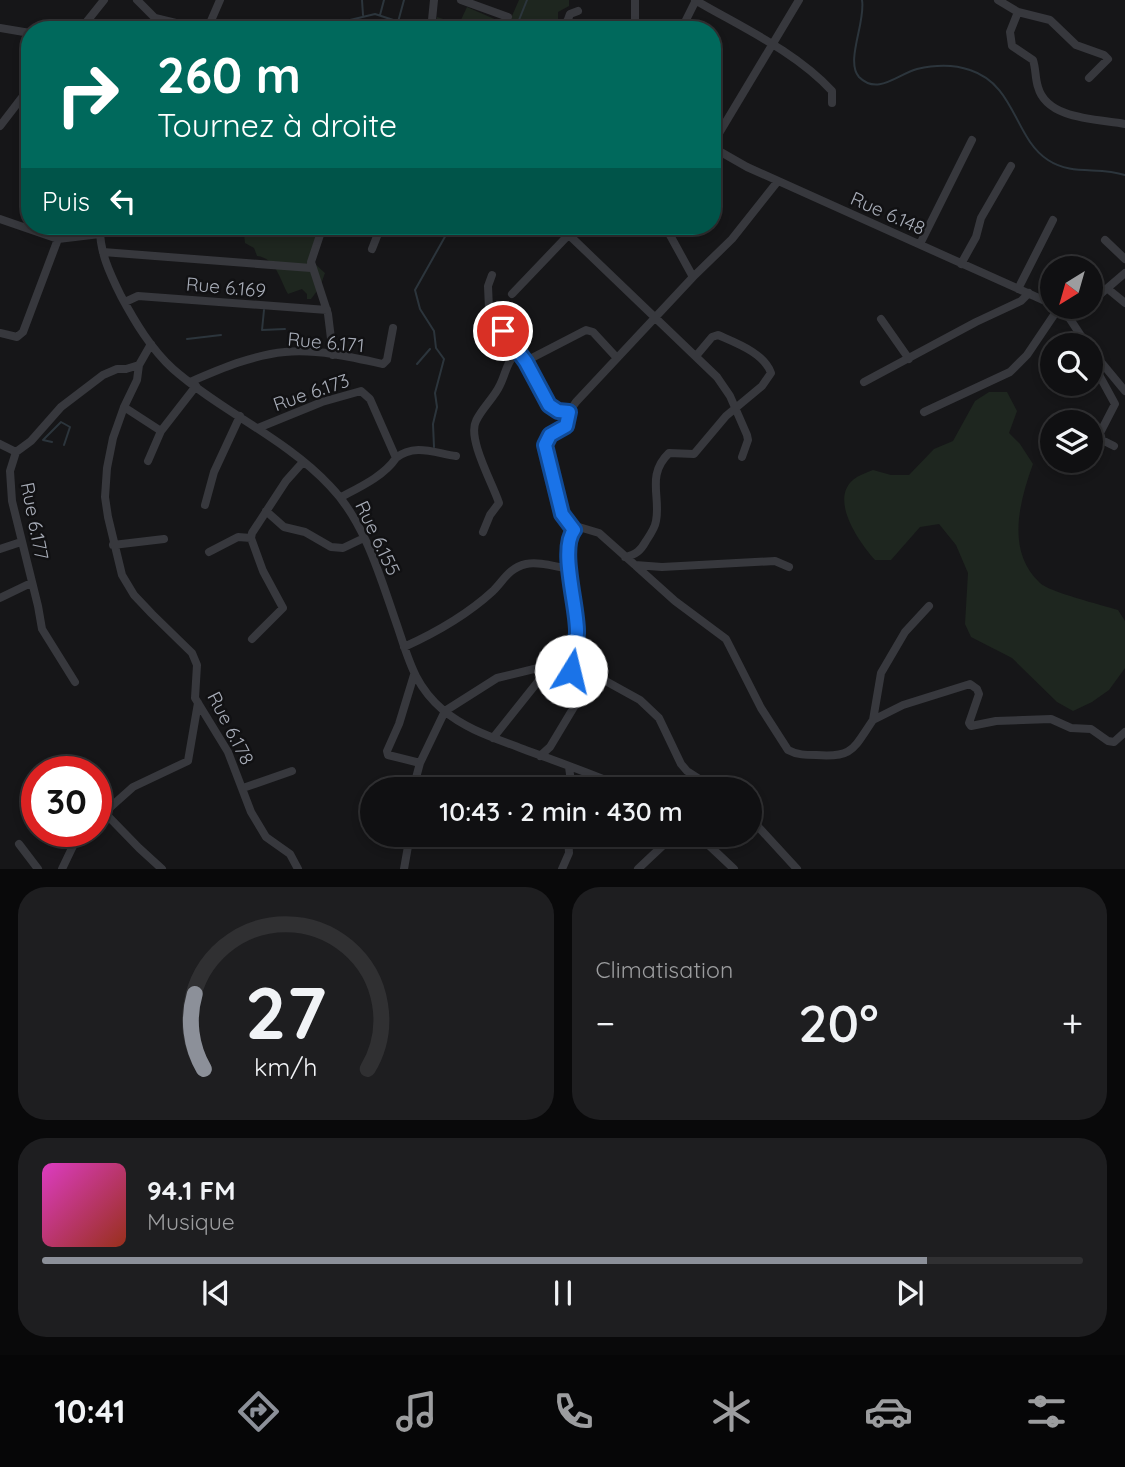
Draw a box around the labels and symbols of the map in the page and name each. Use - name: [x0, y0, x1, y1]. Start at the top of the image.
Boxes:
- street label: Rue 6.148: [847, 186, 929, 240]
- north arrow: [1040, 256, 1102, 318]
- street label: Rue 6.169: [185, 272, 267, 302]
- pin: [473, 301, 533, 361]
- street label: Rue 6.171: [287, 327, 365, 357]
- street label: Rue 6.173: [270, 368, 352, 416]
- street label: Rue 6.177: [16, 480, 54, 562]
- street label: Rue 6.155: [350, 497, 406, 579]
- position arrow: [534, 634, 608, 708]
- street label: Rue 6.178: [202, 687, 260, 769]
- speed limit sign: 30: [21, 756, 112, 847]

